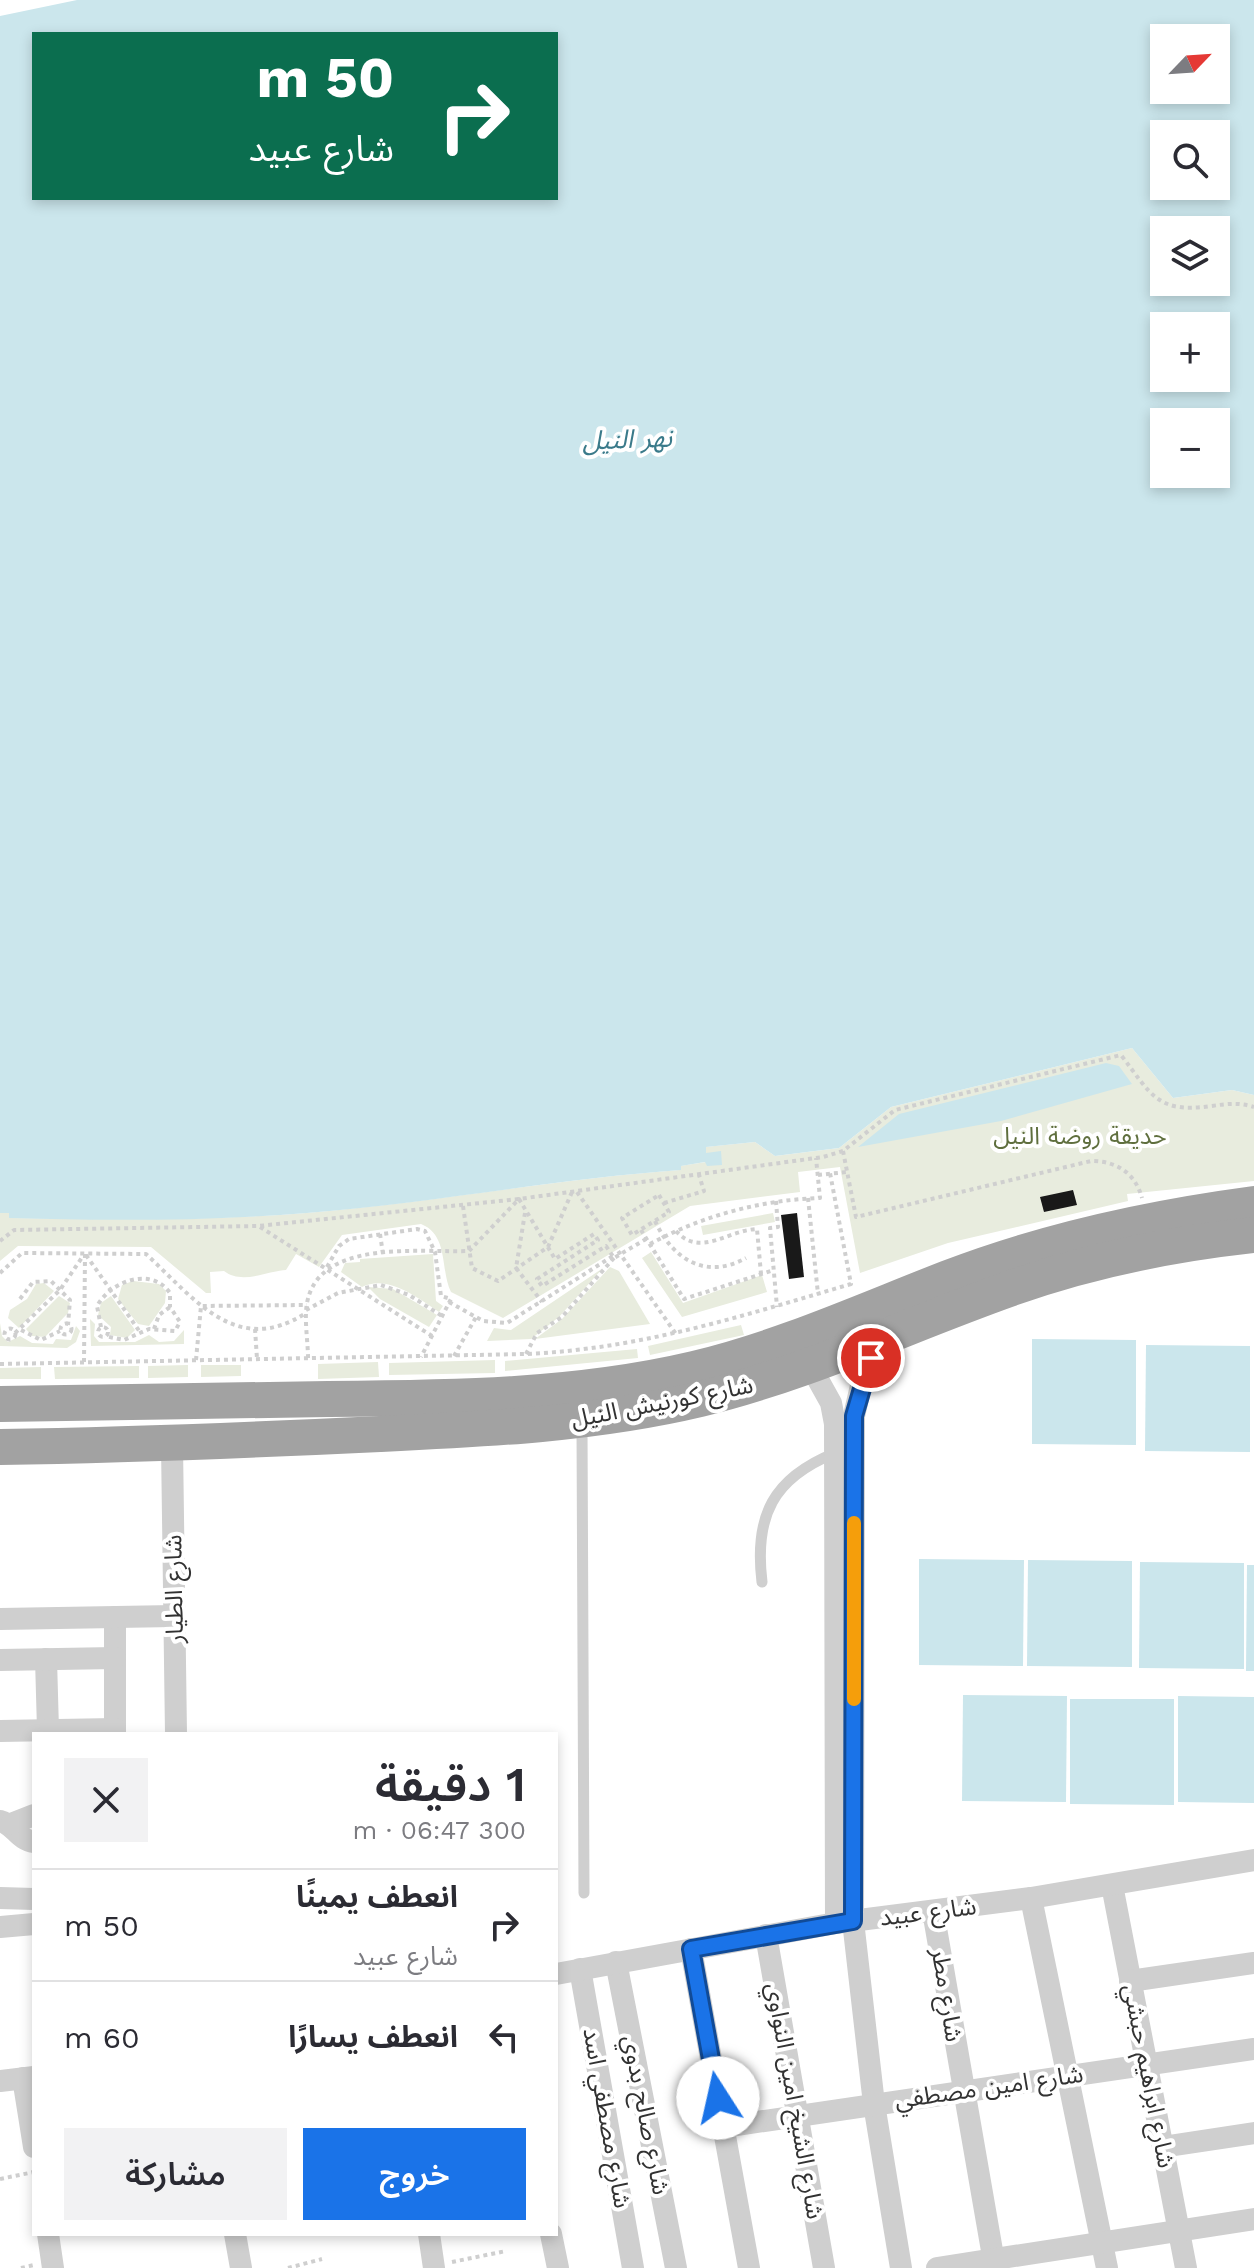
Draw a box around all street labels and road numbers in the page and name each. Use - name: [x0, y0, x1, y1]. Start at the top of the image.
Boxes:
- street label: شارع كورنيش النيل: [569, 1371, 756, 1436]
- street label: شارع الطيار: [159, 1534, 192, 1645]
- street label: شارع عبيد: [878, 1892, 978, 1935]
- street label: شارع مطر: [923, 1945, 968, 2044]
- street label: شارع الشيخ امين النواوي: [756, 1981, 830, 2222]
- street label: شارع ابراهيم حبشي: [1113, 1982, 1181, 2171]
- street label: شارع مصطفي اسد: [573, 2026, 637, 2211]
- street label: شارع صالح بدوي: [612, 2033, 675, 2198]
- street label: شارع امين مصطفي: [893, 2060, 1086, 2119]

